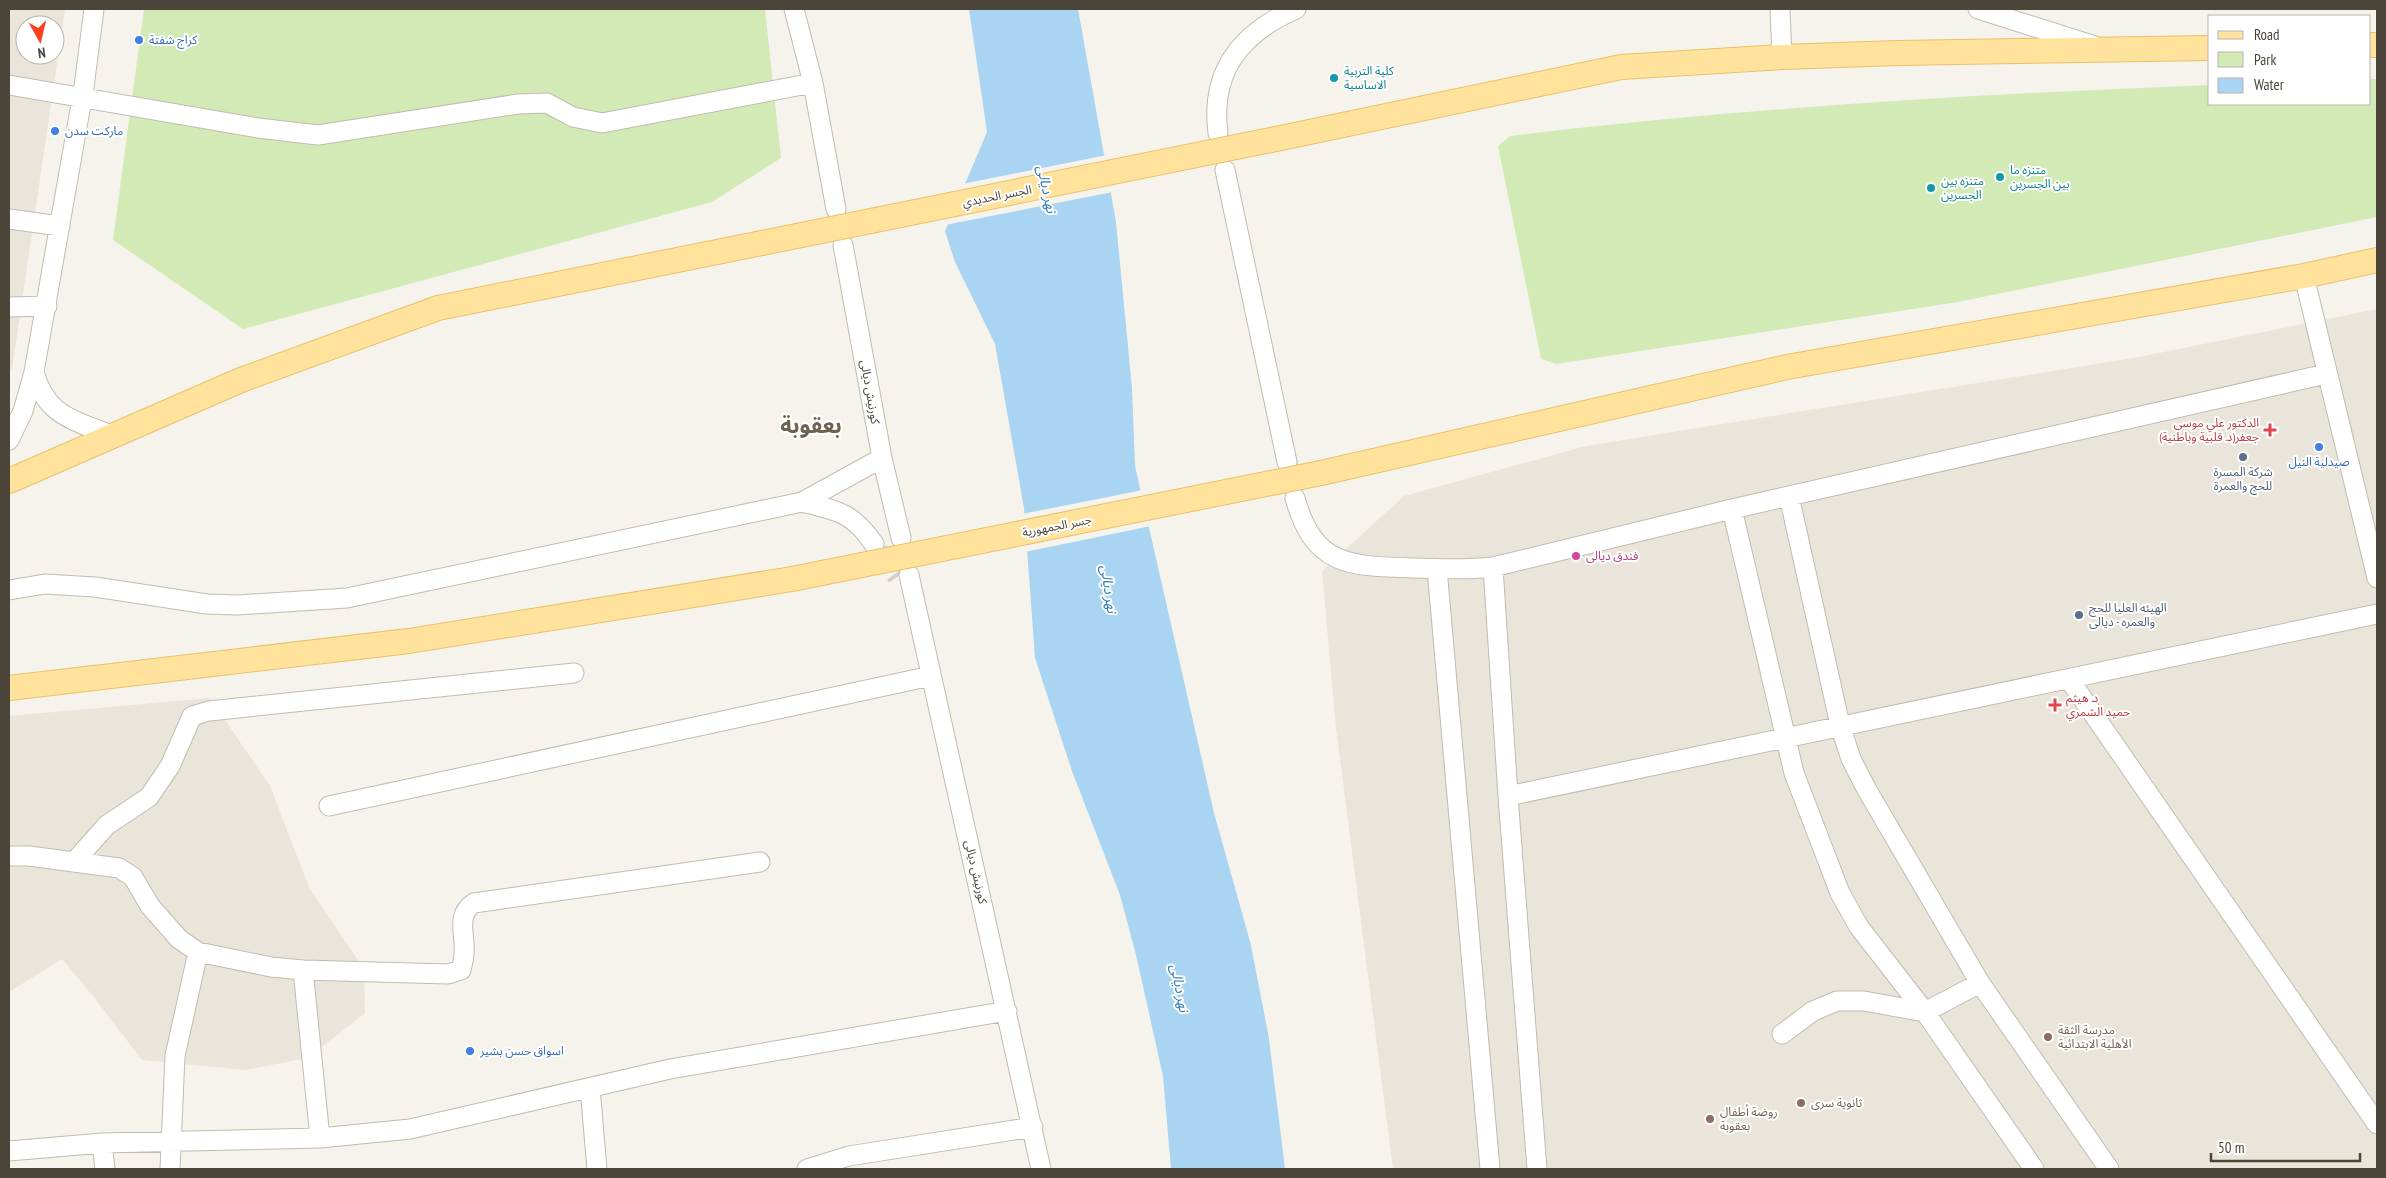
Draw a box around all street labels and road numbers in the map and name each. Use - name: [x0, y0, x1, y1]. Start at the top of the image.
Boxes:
- street label: الجسر الحديدي: [961, 181, 1033, 212]
- street label: كورنيش ديالى: [857, 359, 884, 426]
- street label: جسر الجمهورية: [1021, 511, 1093, 540]
- street label: كورنيش ديالى: [962, 839, 991, 906]

